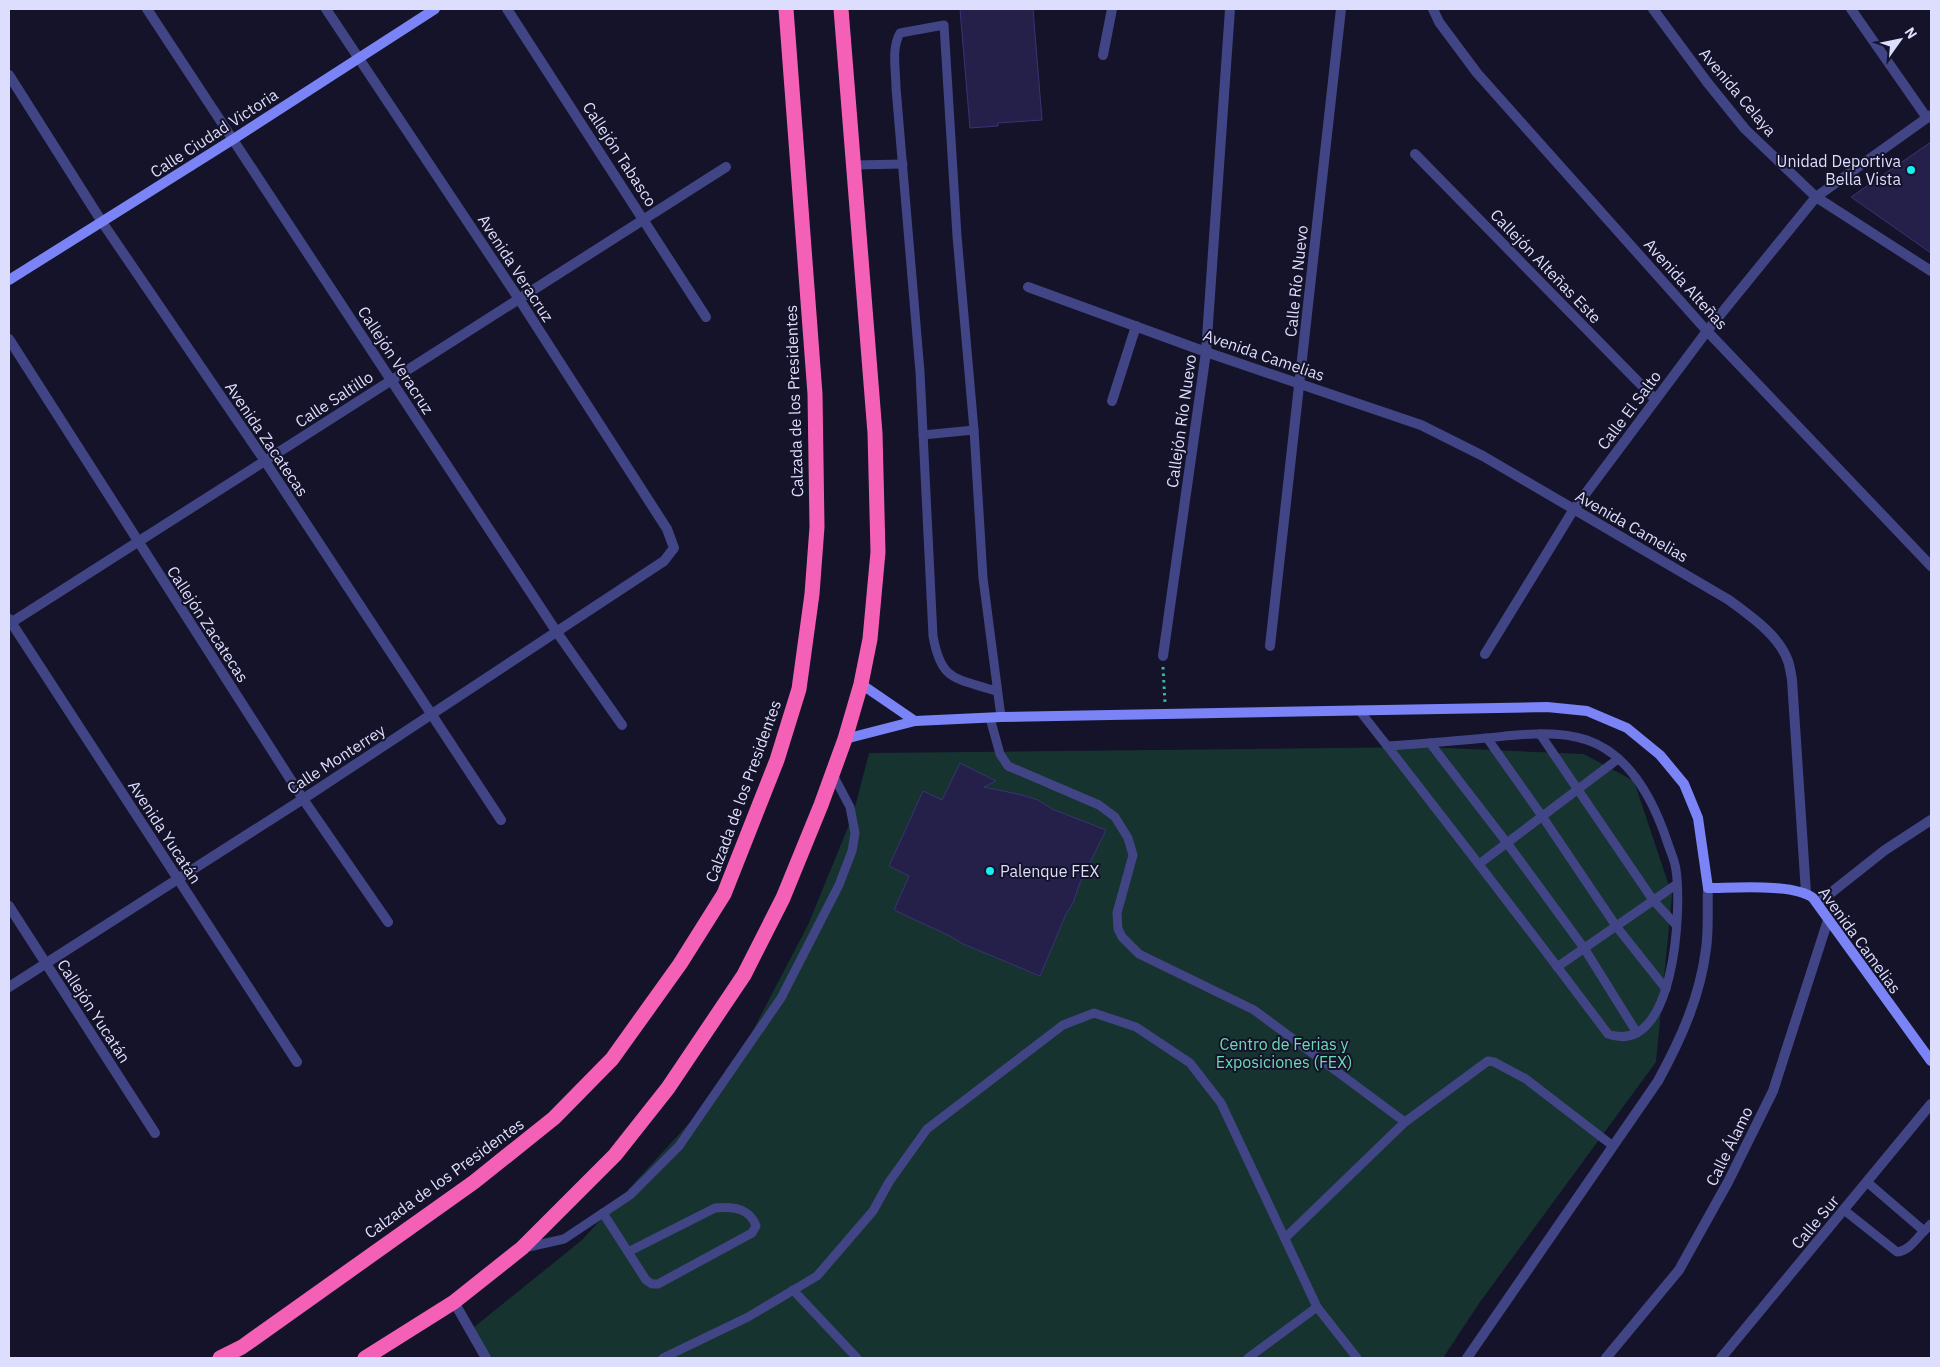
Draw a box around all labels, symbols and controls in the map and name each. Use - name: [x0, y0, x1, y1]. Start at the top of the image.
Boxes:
- north arrow: [1875, 15, 1925, 65]
- text: N: [1901, 24, 1921, 42]
- street label: Avenida Celaya: [1695, 44, 1781, 141]
- street label: Calle Ciudad Victoria: [146, 84, 282, 182]
- street label: Callejón Tabasco: [579, 98, 661, 210]
- place label: Unidad Deportiva Bella Vista: [1777, 151, 1901, 189]
- marker: Unidad Deportiva Bella Vista: [1905, 164, 1917, 176]
- street label: Callejón Alteñas Este: [1486, 205, 1606, 327]
- street label: Avenida Veracruz: [474, 211, 558, 325]
- street label: Calle Río Nuevo: [1280, 224, 1312, 338]
- street label: Avenida Alteñas: [1640, 234, 1732, 334]
- street label: Callejón Veracruz: [354, 302, 438, 418]
- street label: Calzada de los Presidentes: [781, 305, 807, 497]
- street label: Avenida Camelias: [1201, 325, 1327, 385]
- street label: Callejón Río Nuevo: [1162, 353, 1200, 489]
- street label: Calle Saltillo: [291, 366, 377, 432]
- street label: Calle El Salto: [1593, 367, 1665, 453]
- street label: Avenida Zacatecas: [221, 378, 313, 500]
- street label: Avenida Camelias: [1572, 486, 1692, 566]
- street label: Callejón Zacatecas: [163, 562, 253, 686]
- street label: Calzada de los Presidentes: [701, 697, 785, 885]
- street label: Calle Monterrey: [283, 720, 389, 798]
- street label: Avenida Yucatán: [124, 777, 206, 887]
- place label: Palenque FEX: [1000, 861, 1100, 881]
- marker: Palenque FEX: [984, 865, 996, 877]
- street label: Avenida Camelias: [1815, 883, 1905, 997]
- street label: Callejón Yucatán: [53, 955, 135, 1067]
- park label: Centro de Ferias y Exposiciones (FEX): [1216, 1034, 1352, 1072]
- street label: Calle Álamo: [1700, 1103, 1757, 1189]
- street label: Calzada de los Presidentes: [360, 1113, 528, 1243]
- street label: Calle Sur: [1787, 1191, 1843, 1253]

